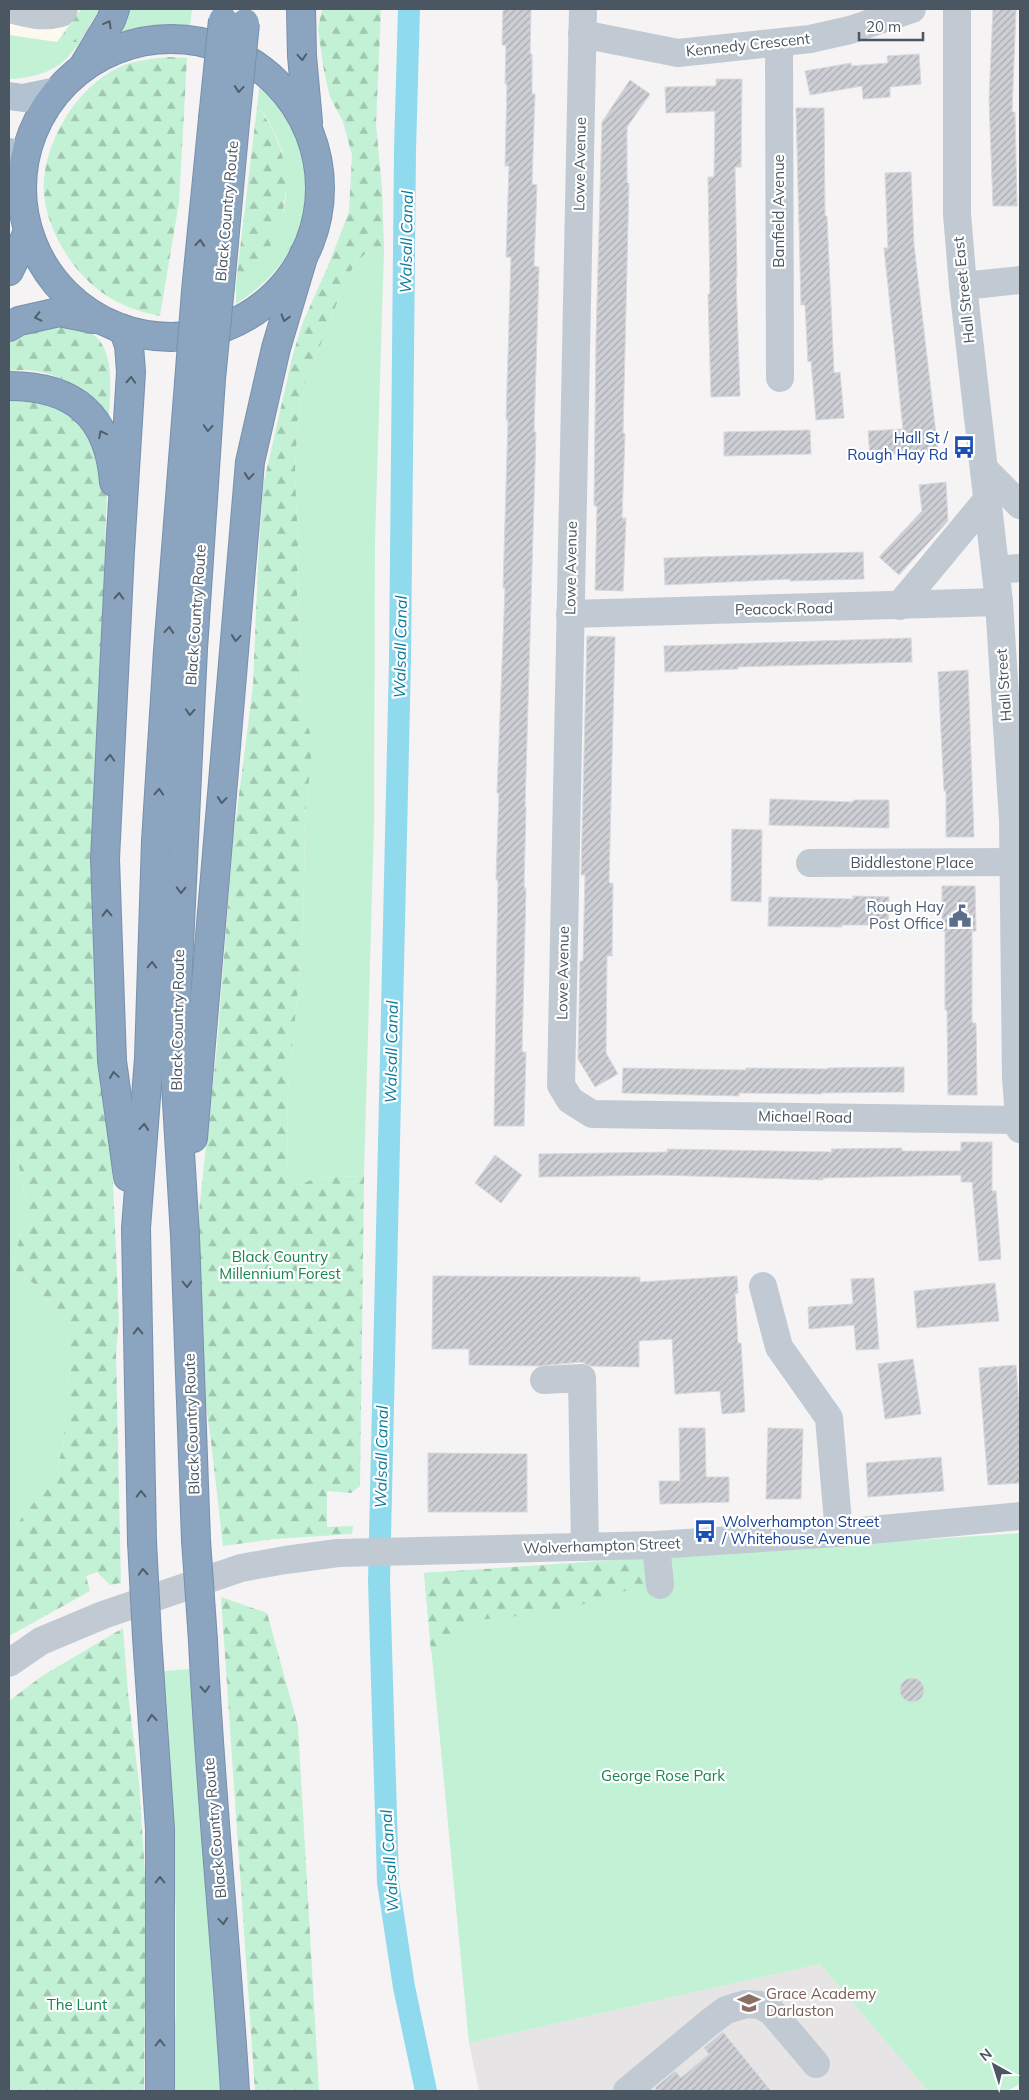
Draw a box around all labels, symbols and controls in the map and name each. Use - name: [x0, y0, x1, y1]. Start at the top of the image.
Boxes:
- scale bar: [859, 10, 923, 42]
- text: 20 m: [866, 17, 901, 36]
- one-way arrow: [102, 20, 112, 29]
- street label: Kennedy Crescent: [685, 29, 811, 60]
- one-way arrow: [297, 54, 308, 62]
- one-way arrow: [234, 85, 245, 93]
- street label: Lowe Avenue: [569, 117, 590, 211]
- street label: Black Country Route: [211, 140, 242, 282]
- street label: Banfield Avenue: [769, 154, 788, 268]
- water label: Walsall Canal: [395, 190, 417, 294]
- street label: Hall Street East: [948, 236, 979, 344]
- one-way arrow: [195, 238, 206, 246]
- one-way arrow: [34, 311, 43, 322]
- one-way arrow: [281, 313, 291, 322]
- one-way arrow: [125, 375, 136, 383]
- one-way arrow: [203, 424, 214, 432]
- place label: Hall St / Rough Hay Rd: [847, 428, 949, 464]
- one-way arrow: [98, 430, 108, 439]
- bus stop icon: Hall St / Rough Hay Rd: [951, 434, 977, 460]
- one-way arrow: [243, 472, 254, 480]
- street label: Lowe Avenue: [560, 521, 581, 615]
- street label: Black Country Route: [181, 544, 210, 686]
- one-way arrow: [113, 592, 124, 600]
- water label: Walsall Canal: [389, 595, 411, 699]
- street label: Peacock Road: [735, 598, 833, 619]
- one-way arrow: [164, 626, 175, 634]
- one-way arrow: [230, 634, 241, 642]
- street label: Hall Street: [991, 648, 1016, 722]
- one-way arrow: [184, 708, 195, 716]
- one-way arrow: [105, 754, 116, 762]
- one-way arrow: [154, 788, 165, 796]
- one-way arrow: [217, 796, 228, 804]
- street label: Biddlestone Place: [850, 853, 974, 872]
- one-way arrow: [175, 886, 186, 894]
- place label: Rough Hay Post Office: [866, 897, 944, 933]
- public building icon: Rough Hay Post Office: [947, 903, 973, 929]
- one-way arrow: [102, 909, 112, 916]
- street label: Lowe Avenue: [552, 926, 573, 1020]
- street label: Black Country Route: [167, 949, 188, 1091]
- one-way arrow: [147, 960, 157, 968]
- water label: Walsall Canal: [380, 1000, 402, 1104]
- one-way arrow: [109, 1071, 120, 1079]
- street label: Michael Road: [758, 1106, 852, 1127]
- one-way arrow: [138, 1122, 149, 1130]
- park label: Black Country Millennium Forest: [219, 1247, 341, 1283]
- one-way arrow: [181, 1281, 192, 1289]
- one-way arrow: [132, 1327, 143, 1335]
- street label: Black Country Route: [180, 1353, 203, 1495]
- water label: Walsall Canal: [370, 1405, 392, 1509]
- one-way arrow: [136, 1489, 146, 1497]
- place label: Wolverhampton Street / Whitehouse Avenue: [721, 1512, 879, 1548]
- bus stop icon: Wolverhampton Street / Whitehouse Avenue: [692, 1518, 718, 1544]
- street label: Wolverhampton Street: [523, 1533, 681, 1558]
- one-way arrow: [138, 1568, 149, 1576]
- one-way arrow: [200, 1686, 211, 1694]
- one-way arrow: [147, 1713, 158, 1721]
- street label: Black Country Route: [199, 1757, 230, 1899]
- park label: George Rose Park: [601, 1766, 725, 1785]
- water label: Walsall Canal: [375, 1809, 403, 1913]
- one-way arrow: [155, 1876, 165, 1884]
- one-way arrow: [218, 1917, 229, 1925]
- place label: Grace Academy Darlaston: [766, 1984, 876, 2020]
- school or university icon: Grace Academy Darlaston: [736, 1990, 762, 2016]
- park label: The Lunt: [47, 1995, 107, 2014]
- one-way arrow: [155, 2038, 165, 2046]
- north arrow: [969, 2040, 1019, 2090]
- text: N: [976, 2045, 996, 2065]

